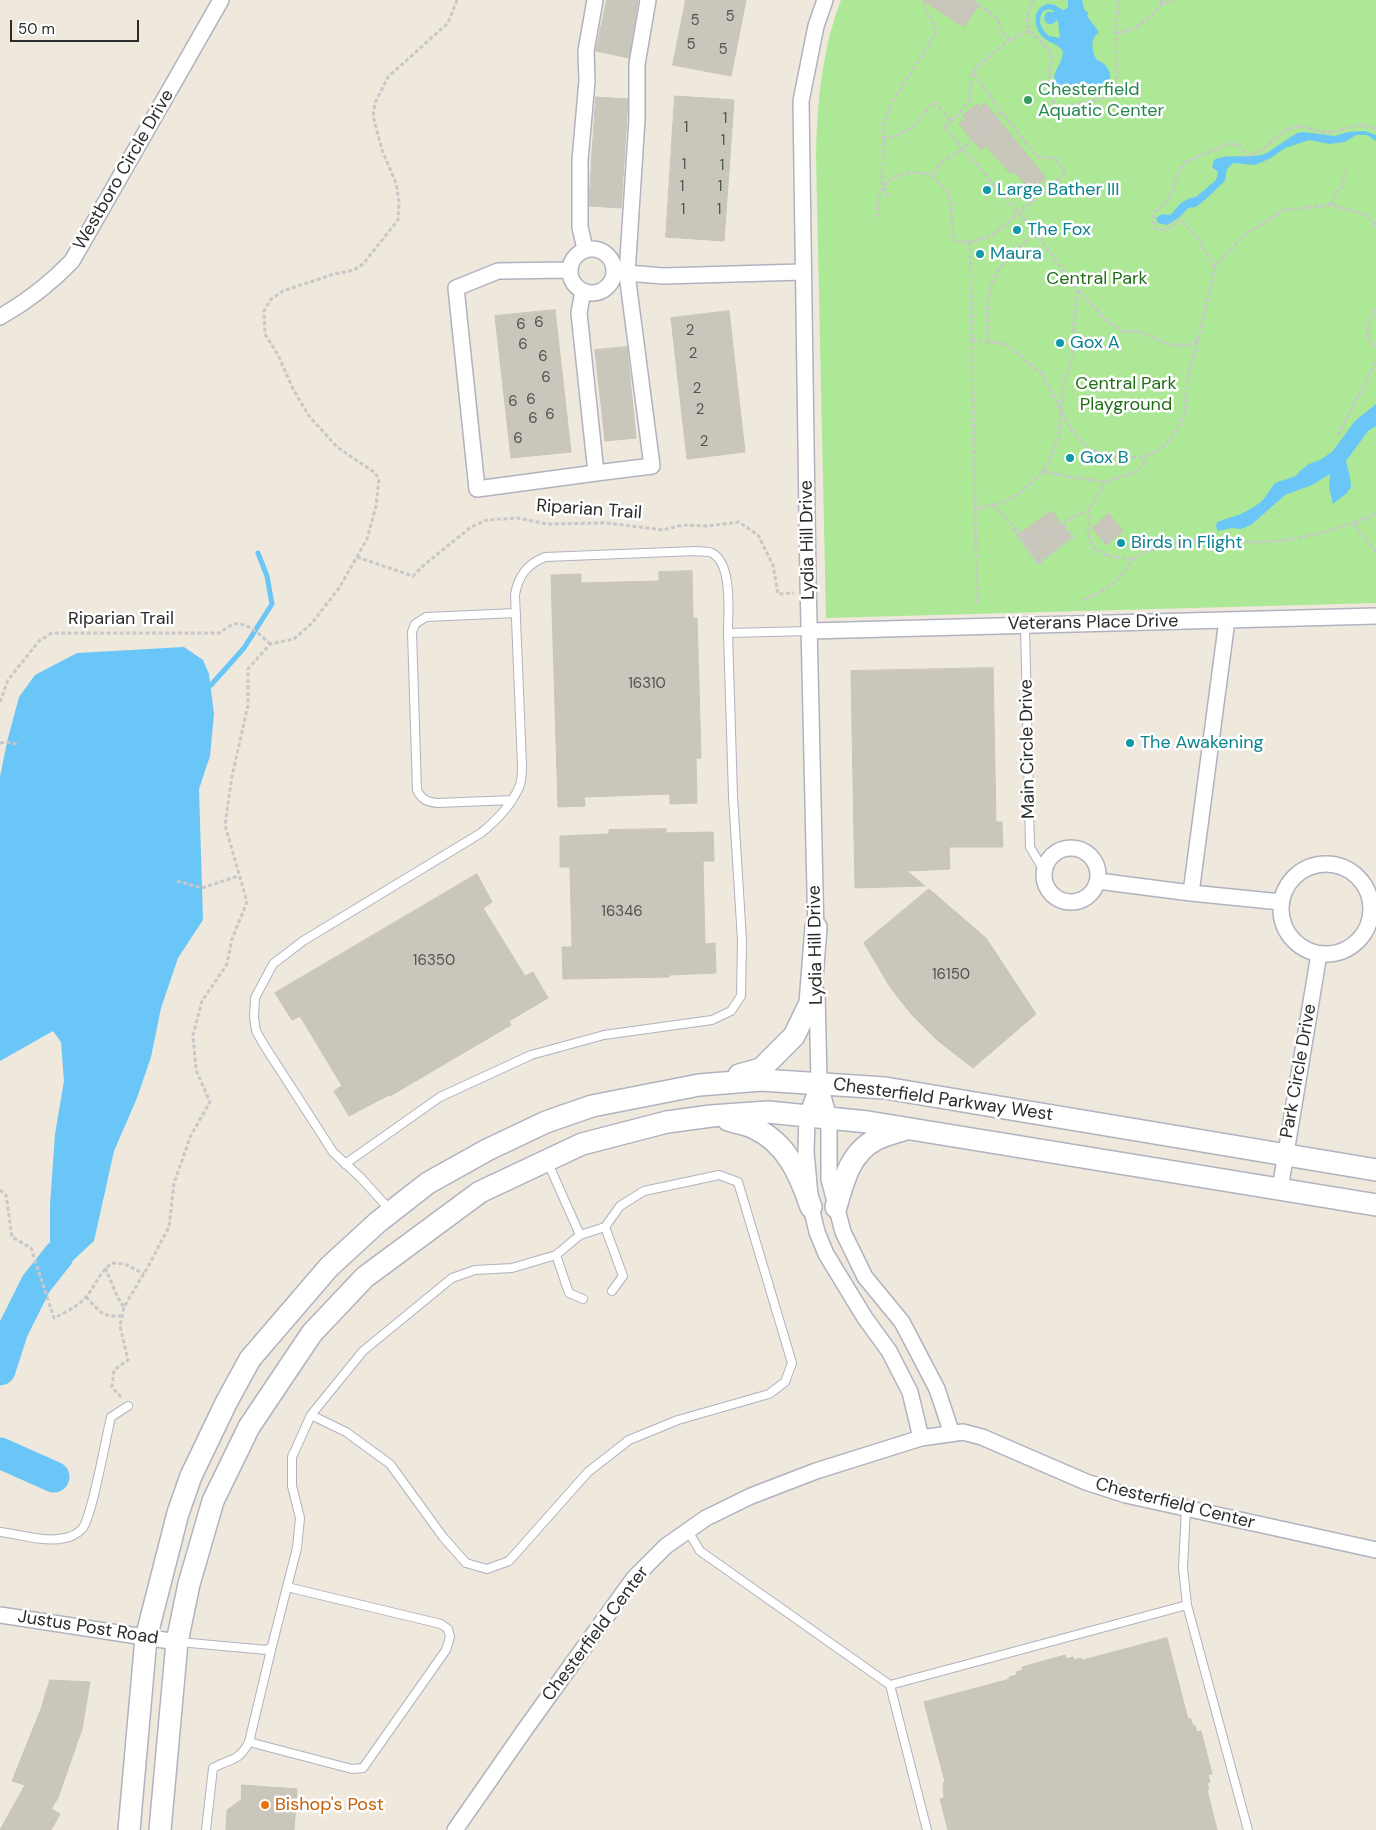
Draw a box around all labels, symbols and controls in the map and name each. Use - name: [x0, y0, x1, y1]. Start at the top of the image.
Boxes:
- house number: 5: [725, 8, 735, 26]
- scale bar: [12, 10, 141, 42]
- house number: 5: [690, 12, 700, 30]
- text: 50 m: [18, 19, 55, 39]
- house number: 5: [686, 36, 696, 54]
- house number: 5: [718, 41, 728, 59]
- place label: Chesterfield Aquatic Center: [1038, 79, 1164, 122]
- street label: Westboro Circle Drive: [69, 86, 179, 254]
- marker: Chesterfield Aquatic Center: [1022, 94, 1034, 106]
- house number: 1: [723, 110, 727, 128]
- house number: 1: [684, 119, 688, 137]
- house number: 1: [721, 132, 725, 150]
- house number: 1: [682, 156, 686, 174]
- house number: 1: [720, 157, 724, 175]
- house number: 1: [680, 178, 684, 196]
- house number: 1: [718, 178, 722, 196]
- place label: Large Bather III: [997, 179, 1120, 201]
- marker: Large Bather III: [981, 184, 993, 196]
- house number: 1: [681, 201, 685, 219]
- house number: 1: [717, 201, 721, 219]
- place label: The Fox: [1027, 219, 1091, 241]
- marker: The Fox: [1011, 224, 1023, 236]
- place label: Maura: [990, 243, 1042, 265]
- marker: Maura: [974, 248, 986, 260]
- park label: Central Park: [1046, 268, 1148, 290]
- house number: 6: [534, 314, 544, 332]
- house number: 6: [516, 316, 526, 334]
- house number: 2: [686, 322, 694, 340]
- place label: Gox A: [1070, 332, 1120, 354]
- house number: 6: [518, 336, 528, 354]
- marker: Gox A: [1054, 337, 1066, 349]
- house number: 2: [689, 345, 697, 363]
- house number: 6: [538, 348, 548, 366]
- house number: 6: [541, 369, 551, 387]
- park label: Central Park Playground: [1075, 373, 1177, 416]
- house number: 2: [693, 380, 701, 398]
- house number: 6: [526, 391, 536, 409]
- house number: 6: [508, 393, 518, 411]
- house number: 2: [696, 401, 704, 419]
- house number: 6: [545, 406, 555, 424]
- house number: 6: [528, 410, 538, 428]
- house number: 6: [513, 430, 523, 448]
- house number: 2: [700, 433, 708, 451]
- place label: Gox B: [1080, 447, 1129, 469]
- marker: Gox B: [1064, 452, 1076, 464]
- street label: Lydia Hill Drive: [796, 480, 820, 600]
- street label: Riparian Trail: [535, 496, 643, 524]
- place label: Birds in Flight: [1131, 532, 1242, 554]
- marker: Birds in Flight: [1115, 537, 1127, 549]
- street label: Riparian Trail: [68, 608, 174, 630]
- street label: Veterans Place Drive: [1008, 611, 1178, 635]
- house number: 16310: [628, 675, 666, 693]
- street label: Main Circle Drive: [1016, 679, 1040, 819]
- place label: The Awakening: [1140, 732, 1264, 754]
- marker: The Awakening: [1124, 737, 1136, 749]
- street label: Lydia Hill Drive: [804, 885, 828, 1005]
- house number: 16346: [601, 903, 643, 921]
- house number: 16350: [413, 952, 455, 970]
- house number: 16150: [932, 966, 970, 984]
- street label: Park Circle Drive: [1277, 1002, 1321, 1140]
- street label: Chesterfield Parkway West: [832, 1074, 1054, 1126]
- street label: Chesterfield Center: [1093, 1474, 1257, 1534]
- street label: Chesterfield Center: [538, 1562, 654, 1706]
- street label: Justus Post Road: [16, 1606, 160, 1650]
- place label: Bishop's Post: [275, 1794, 384, 1816]
- marker: Bishop's Post: [259, 1799, 271, 1811]

